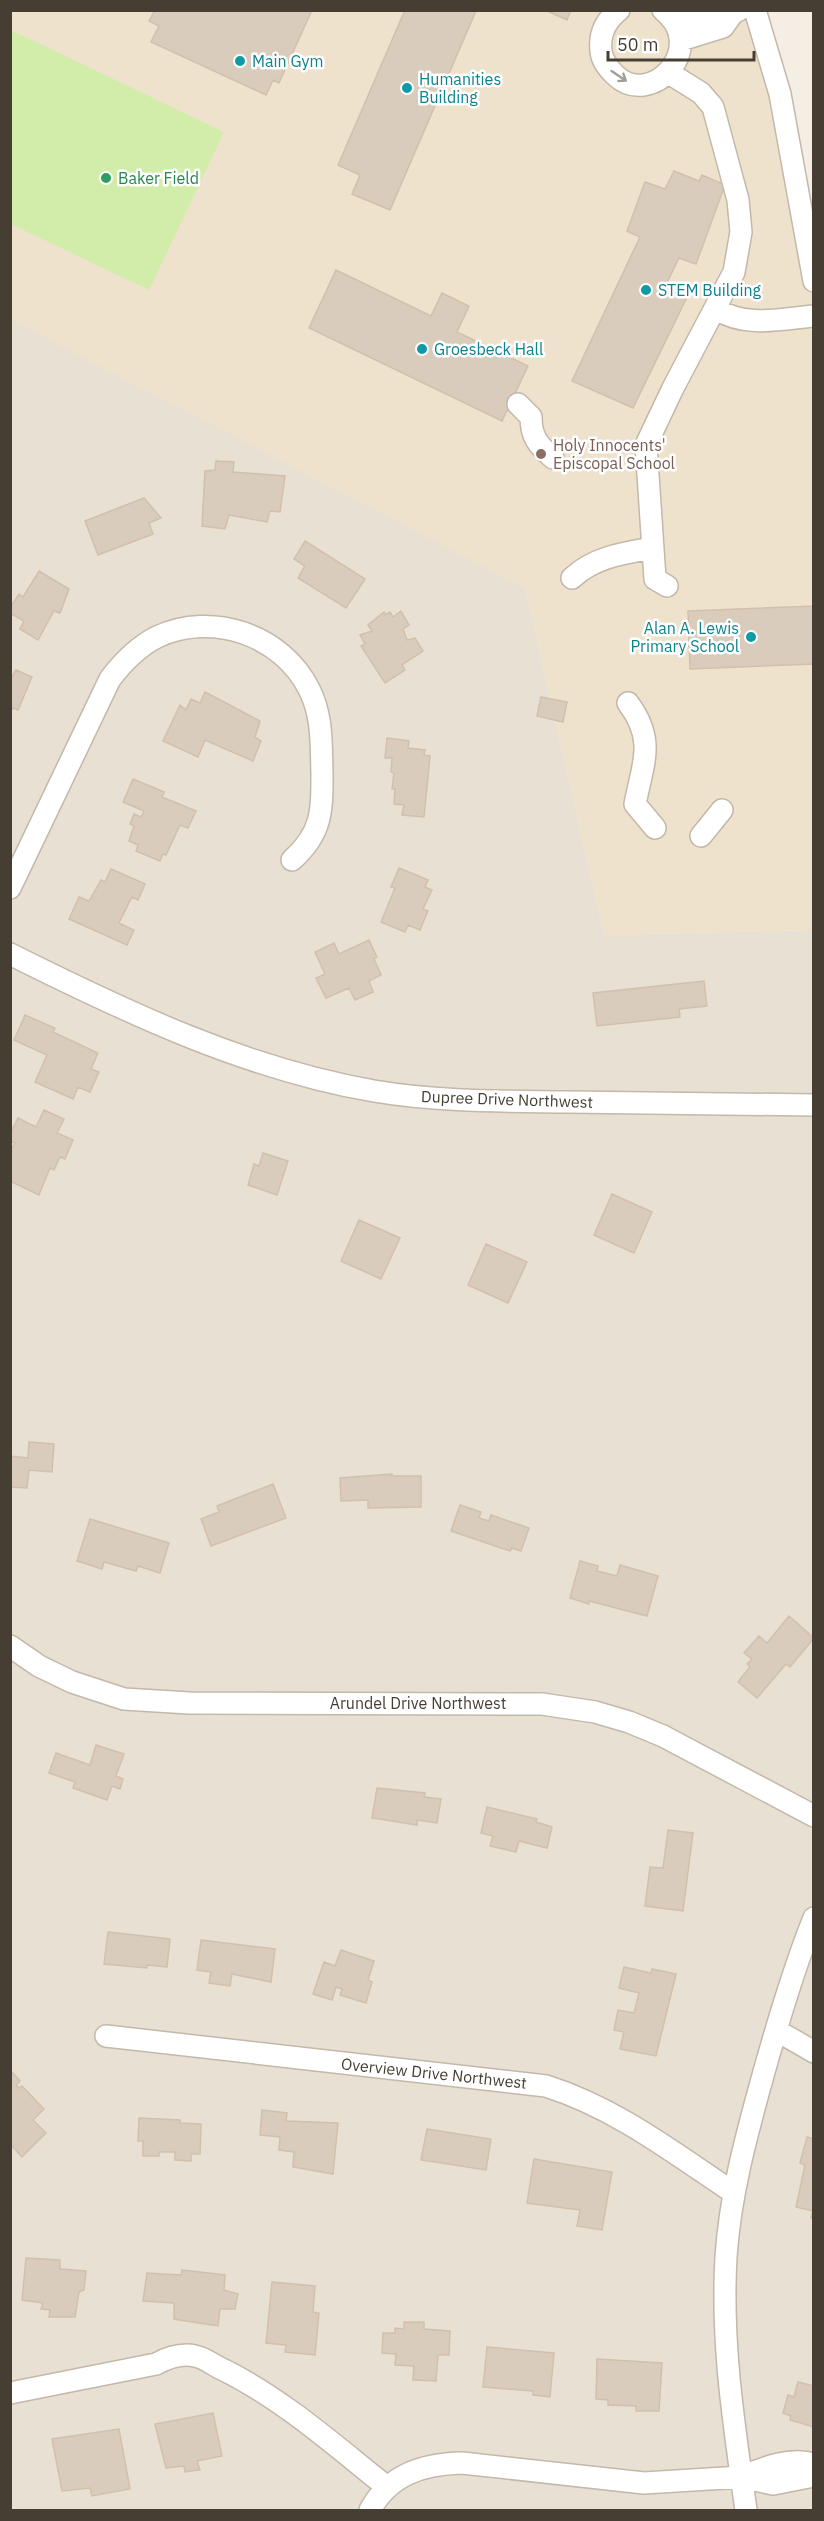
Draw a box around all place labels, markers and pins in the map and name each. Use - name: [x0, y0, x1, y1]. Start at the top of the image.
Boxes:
- place label: Main Gym: [252, 51, 323, 71]
- marker: Main Gym: [233, 54, 247, 68]
- place label: Humanities Building: [419, 69, 501, 107]
- marker: Humanities Building: [400, 81, 414, 95]
- place label: Baker Field: [118, 168, 199, 188]
- marker: Baker Field: [99, 171, 113, 185]
- place label: STEM Building: [658, 280, 762, 300]
- marker: STEM Building: [639, 283, 653, 297]
- place label: Groesbeck Hall: [434, 339, 543, 359]
- marker: Groesbeck Hall: [415, 342, 429, 356]
- place label: Holy Innocents' Episcopal School: [553, 435, 675, 473]
- marker: Holy Innocents' Episcopal School: [534, 447, 548, 461]
- place label: Alan A. Lewis Primary School: [631, 618, 739, 656]
- marker: Alan A. Lewis Primary School: [744, 630, 758, 644]

